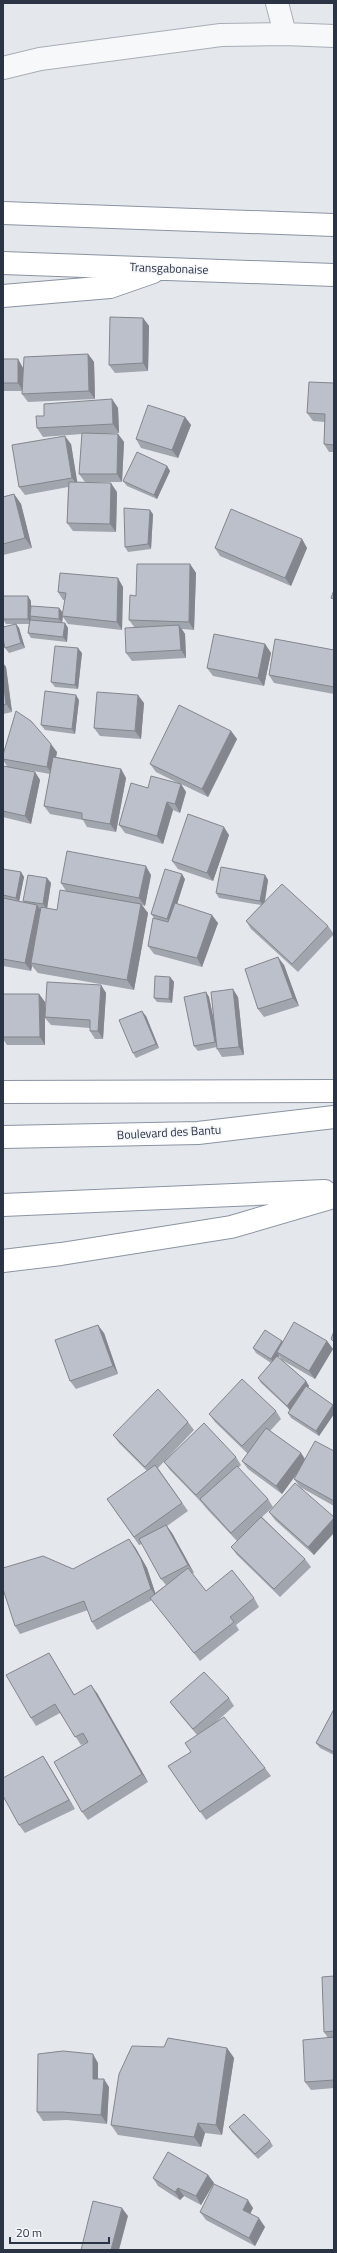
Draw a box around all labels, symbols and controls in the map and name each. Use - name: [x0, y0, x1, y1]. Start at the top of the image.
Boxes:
- street label: Transgabonaise: [129, 257, 209, 279]
- street label: Boulevard des Bantu: [116, 1120, 222, 1144]
- scale bar: [10, 2219, 109, 2245]
- text: 20 m: [16, 2223, 42, 2242]

